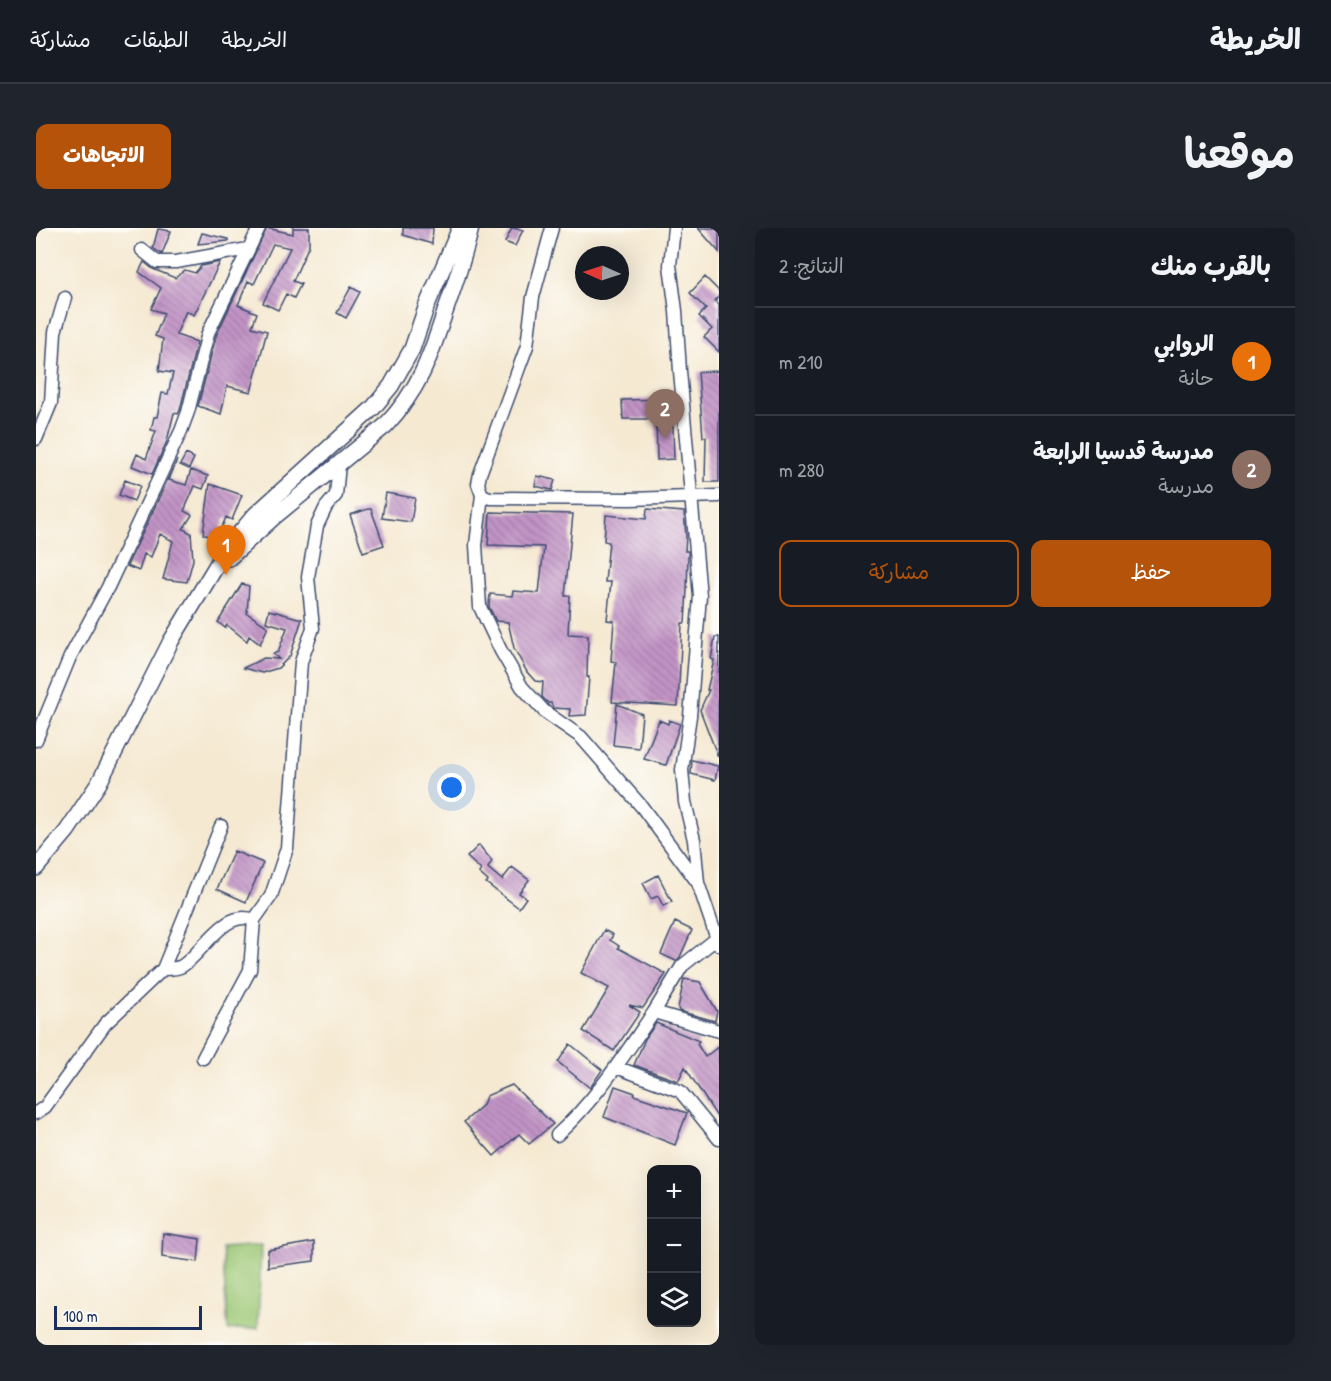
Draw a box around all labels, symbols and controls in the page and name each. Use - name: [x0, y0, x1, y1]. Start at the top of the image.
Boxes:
- text: الخريطة: [1210, 20, 1301, 58]
- text: مشاركة: [30, 25, 91, 54]
- text: الطبقات: [124, 25, 189, 54]
- text: الخريطة: [222, 25, 287, 54]
- button: الاتجاهات: [36, 124, 171, 189]
- text: موقعنا: [1184, 124, 1295, 181]
- north arrow: [575, 246, 629, 300]
- text: بالقرب منك: [1151, 248, 1271, 283]
- text: النتائج: 2: [779, 252, 844, 279]
- text: الروابي: [1154, 328, 1214, 358]
- text: 210 m: [779, 348, 823, 375]
- text: 1: [1248, 348, 1255, 375]
- text: حانة: [1178, 364, 1214, 391]
- pin: 2: [646, 390, 684, 439]
- text: مدرسة قدسيا الرابعة: [1033, 436, 1214, 466]
- text: 280 m: [779, 456, 824, 483]
- text: 2: [1247, 456, 1256, 483]
- text: مدرسة: [1158, 472, 1214, 499]
- pin: 1: [206, 526, 246, 575]
- button: مشاركة: [779, 540, 1019, 607]
- button: حفظ: [1031, 540, 1271, 607]
- your location: [437, 773, 466, 802]
- map controls: [647, 1165, 701, 1327]
- button: +: [647, 1165, 701, 1219]
- button: −: [647, 1219, 701, 1273]
- button: layers: [647, 1273, 701, 1327]
- scale bar: [54, 1303, 202, 1330]
- text: 100 m: [63, 1305, 98, 1327]

